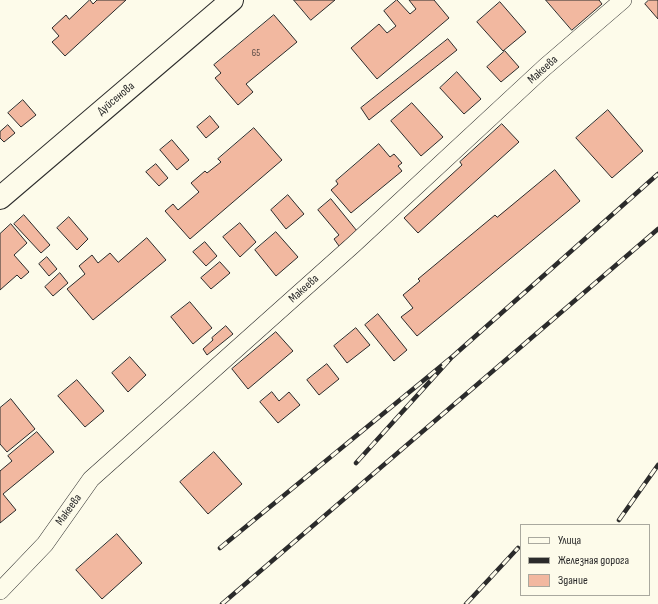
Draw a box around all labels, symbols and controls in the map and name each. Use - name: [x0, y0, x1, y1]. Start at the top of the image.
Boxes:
- house number: 65: [252, 47, 260, 59]
- street label: Макеева: [525, 53, 561, 87]
- street label: Дуйсенова: [94, 79, 138, 119]
- street label: Макеева: [286, 272, 322, 306]
- street label: Макеева: [53, 491, 85, 529]
- legend: [520, 524, 650, 596]
- text: Улица: [558, 533, 581, 548]
- text: Железная дорога: [558, 553, 629, 568]
- text: Здание: [558, 573, 588, 588]

